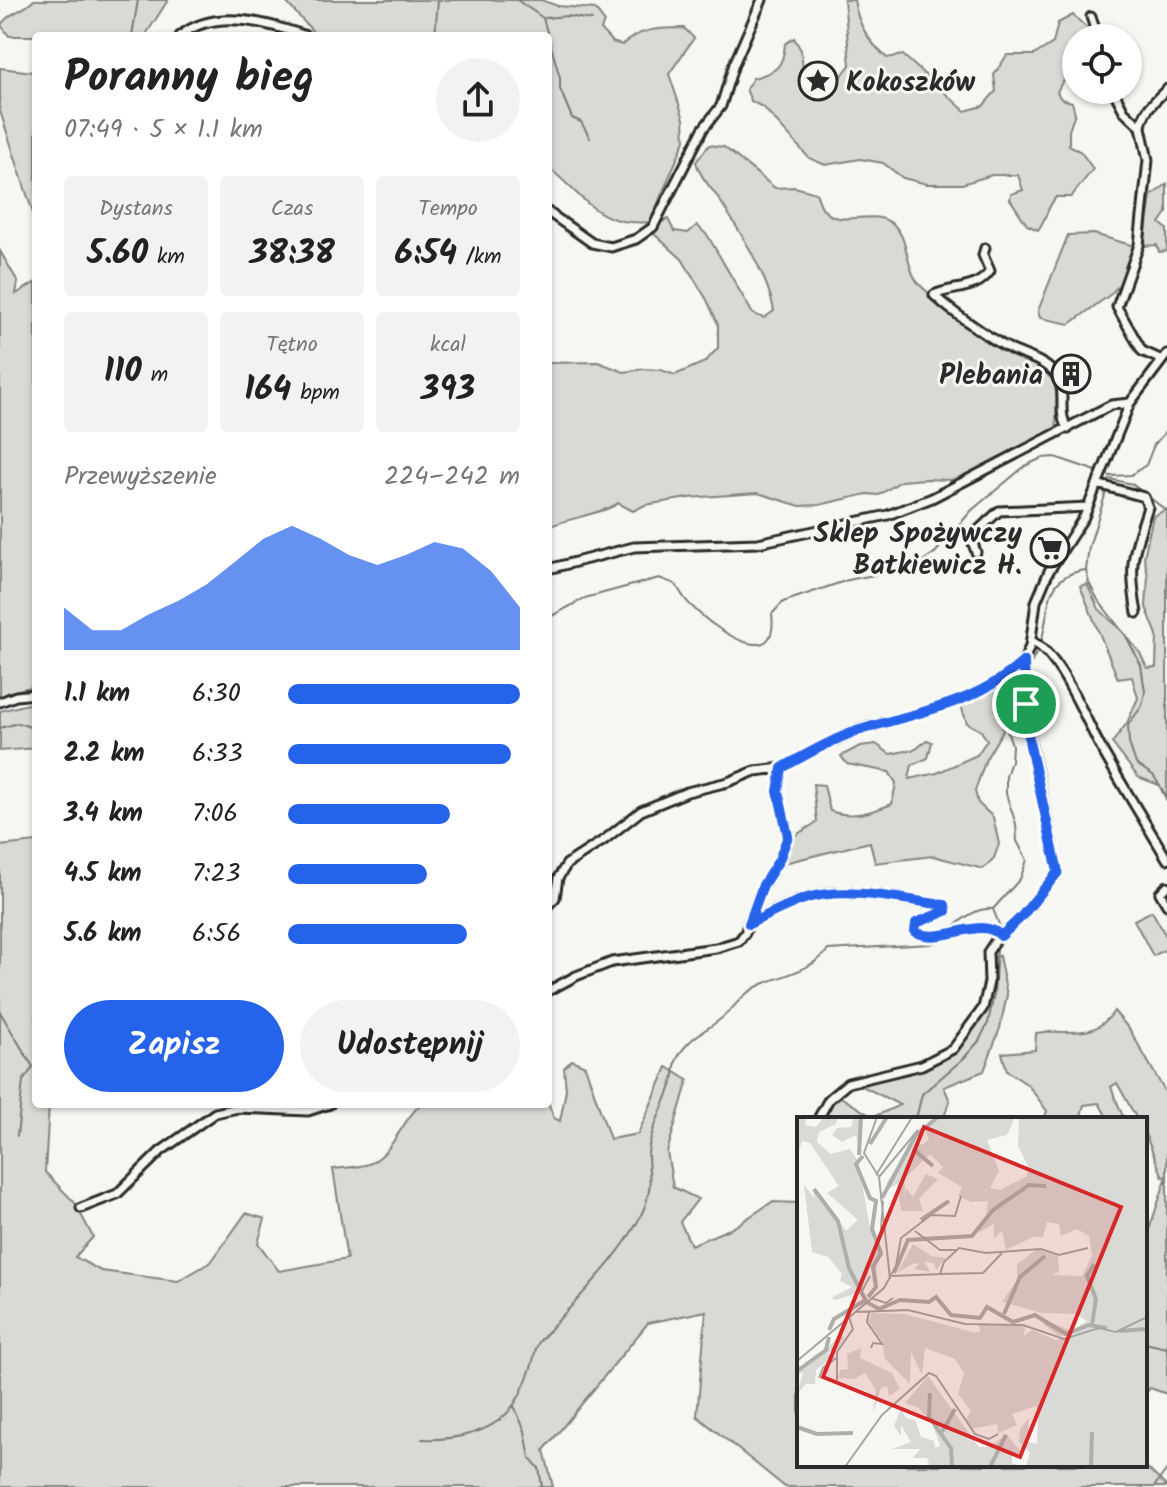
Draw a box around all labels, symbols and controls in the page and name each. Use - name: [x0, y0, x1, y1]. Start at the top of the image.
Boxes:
- map controls: [1062, 24, 1142, 104]
- button: locate: [1062, 24, 1142, 104]
- text: Poranny bieg: [64, 44, 314, 114]
- button: share: [436, 58, 520, 142]
- place icon: Kokoszków: [797, 60, 839, 102]
- place label: Kokoszków: [846, 61, 976, 106]
- text: 07:49 · 5 × 1.1 km: [64, 109, 263, 151]
- text: Dystans: [99, 192, 173, 227]
- text: Czas: [271, 192, 313, 227]
- text: Tempo: [418, 192, 478, 227]
- text: 5.60: [87, 227, 148, 281]
- text: 38:38: [249, 227, 335, 281]
- text: 6:54: [395, 227, 457, 281]
- text: km: [148, 240, 185, 275]
- text: /km: [457, 240, 501, 275]
- text: Tętno: [266, 328, 318, 363]
- text: kcal: [430, 328, 466, 363]
- text: 110: [104, 345, 142, 399]
- building icon: Plebania: [1050, 353, 1092, 395]
- place label: Plebania: [939, 354, 1043, 399]
- text: m: [142, 358, 168, 393]
- text: 164: [244, 363, 291, 417]
- text: 393: [421, 363, 475, 417]
- text: bpm: [291, 376, 340, 411]
- text: Przewyższenie: [64, 456, 217, 498]
- text: 224–242 m: [384, 456, 520, 498]
- place label: Sklep Spożywczy Batkiewicz H.: [814, 512, 1022, 589]
- supermarket icon: Sklep Spożywczy Batkiewicz H.: [1029, 527, 1071, 569]
- pin: [992, 670, 1060, 738]
- text: 1.1 km: [64, 673, 130, 715]
- text: 6:30: [192, 673, 241, 715]
- icon: arrive: [1004, 682, 1048, 726]
- text: 2.2 km: [64, 733, 145, 775]
- text: 6:33: [192, 733, 243, 775]
- text: 3.4 km: [64, 793, 143, 835]
- text: 7:06: [192, 793, 238, 835]
- text: 4.5 km: [64, 853, 142, 895]
- text: 7:23: [192, 853, 240, 895]
- text: 5.6 km: [64, 913, 142, 955]
- text: 6:56: [192, 913, 241, 955]
- button: Zapisz: [64, 1000, 284, 1092]
- button: Udostępnij: [300, 1000, 520, 1092]
- inset map: [797, 1117, 1147, 1467]

